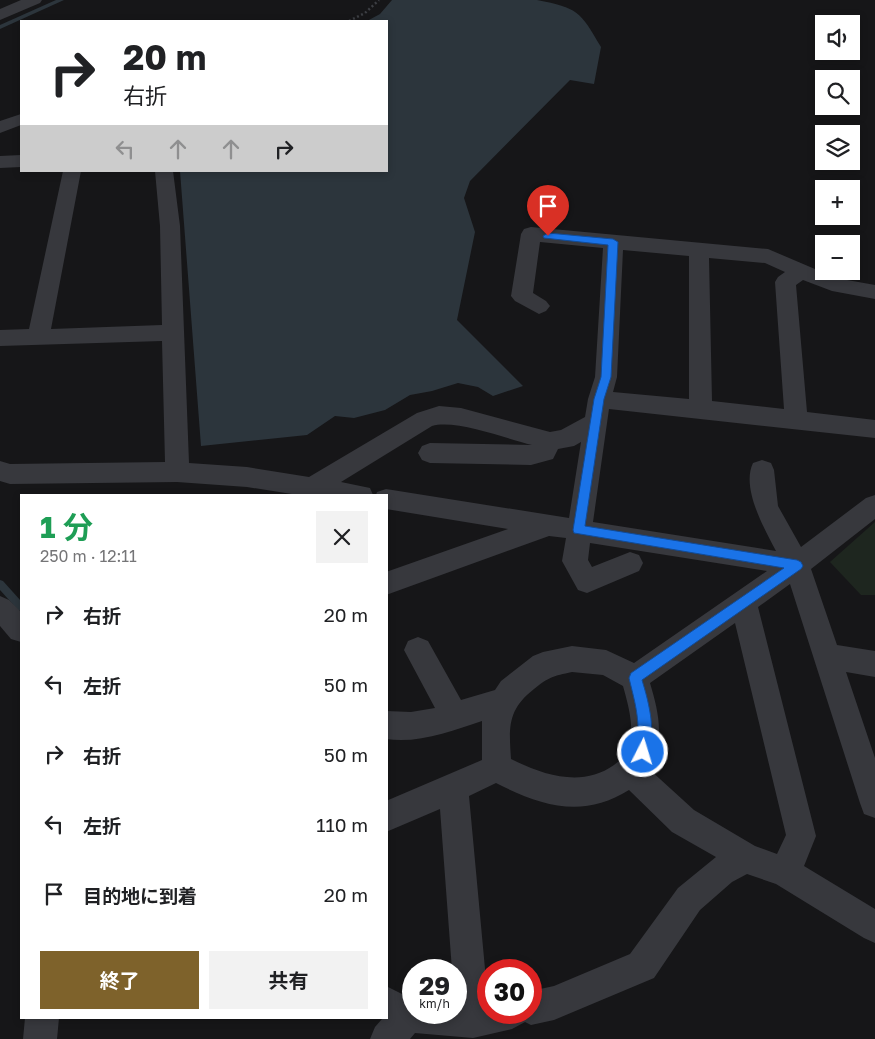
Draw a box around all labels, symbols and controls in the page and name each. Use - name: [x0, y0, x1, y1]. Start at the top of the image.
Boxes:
- map controls: [815, 15, 860, 280]
- button: sound: [815, 15, 860, 60]
- text: 20 m: [123, 36, 206, 78]
- icon: right: [40, 40, 105, 105]
- button: search: [815, 70, 860, 115]
- text: 右折: [123, 82, 167, 109]
- button: layers: [815, 125, 860, 170]
- icon: left: [111, 135, 139, 163]
- icon: ahead: [164, 135, 192, 163]
- icon: ahead: [217, 135, 245, 163]
- icon: right: [270, 135, 298, 163]
- button: +: [815, 180, 860, 225]
- pin: [527, 185, 569, 236]
- icon: arrive: [534, 192, 562, 220]
- button: −: [815, 235, 860, 280]
- text: 1 分: [40, 509, 93, 545]
- button: close: [316, 511, 368, 563]
- text: 250 m · 12:11: [40, 546, 137, 566]
- icon: right: [40, 600, 68, 628]
- text: 20 m: [324, 603, 368, 626]
- text: 右折: [83, 604, 121, 627]
- icon: left: [40, 670, 68, 698]
- text: 50 m: [324, 673, 368, 696]
- text: 左折: [83, 674, 121, 697]
- position arrow: [616, 725, 668, 777]
- icon: right: [40, 740, 68, 768]
- text: 50 m: [324, 743, 368, 766]
- text: 右折: [83, 744, 121, 767]
- icon: left: [40, 810, 68, 838]
- text: 110 m: [316, 813, 368, 836]
- text: 左折: [83, 814, 121, 837]
- icon: arrive: [40, 880, 68, 908]
- text: 20 m: [324, 883, 368, 906]
- text: 目的地に到着: [83, 884, 197, 907]
- button: 終了: [40, 951, 199, 1009]
- button: 共有: [209, 951, 368, 1009]
- speed limit sign: 30: [477, 959, 542, 1024]
- text: 29: [419, 970, 450, 1001]
- text: km/h: [419, 996, 450, 1011]

